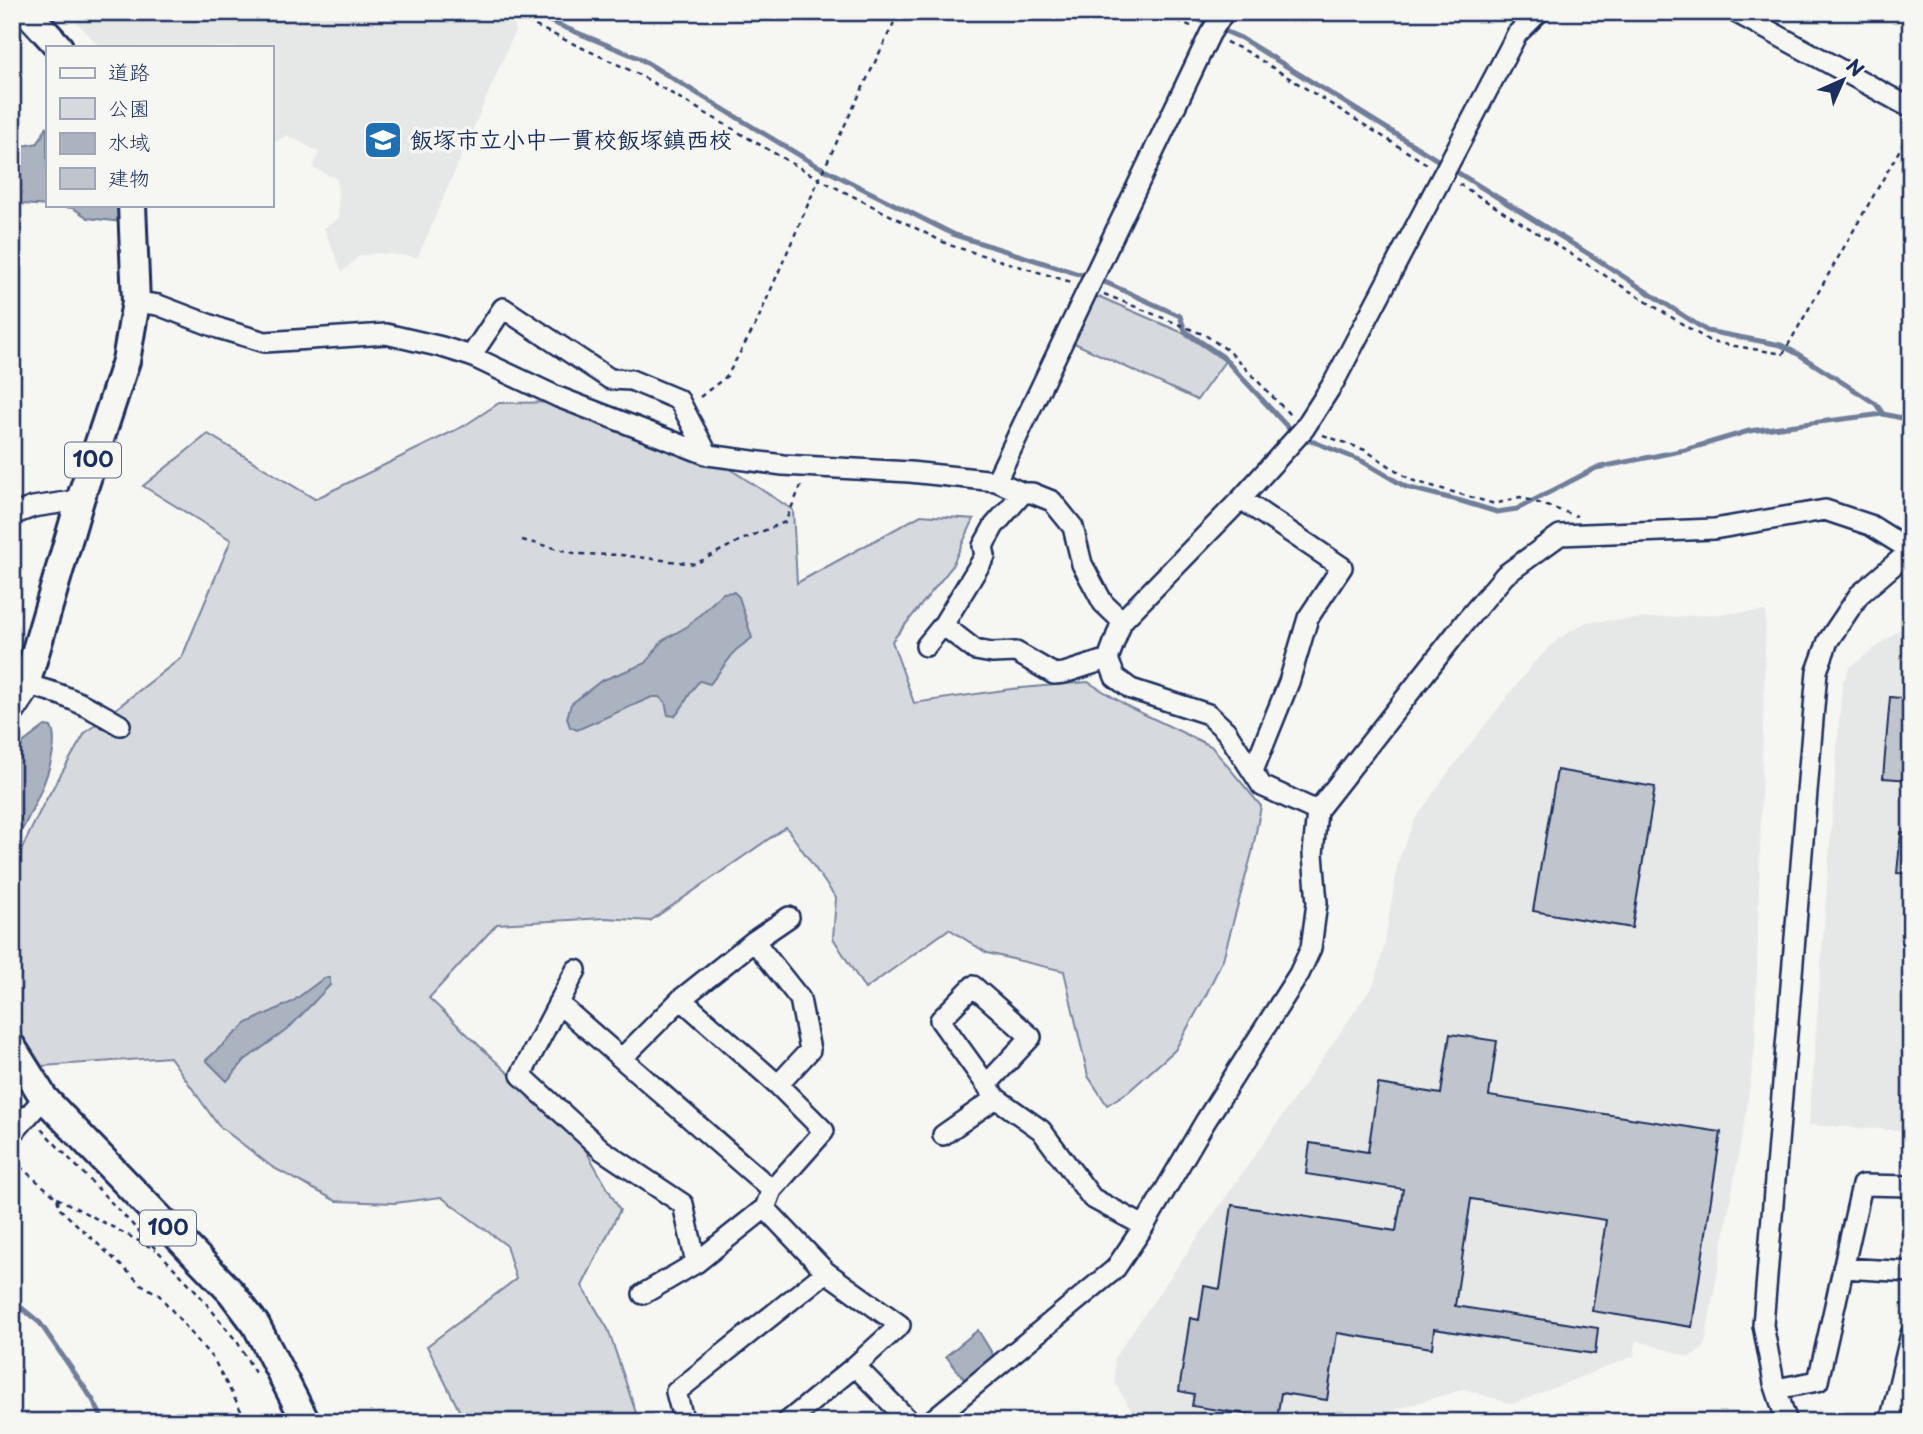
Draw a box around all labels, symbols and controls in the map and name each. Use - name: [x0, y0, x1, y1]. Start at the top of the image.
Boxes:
- legend: [46, 46, 273, 206]
- north arrow: [1808, 46, 1878, 116]
- text: N: [1841, 52, 1871, 82]
- text: 道路: [108, 55, 150, 87]
- text: 公園: [108, 91, 150, 123]
- school or university icon: 飯塚市立小中一貫校飯塚鎮西校: [362, 119, 404, 161]
- place label: 飯塚市立小中一貫校飯塚鎮西校: [410, 121, 732, 156]
- text: 水域: [108, 125, 150, 157]
- text: 建物: [108, 161, 150, 193]
- road number: 100: [65, 442, 121, 477]
- road number: 100: [140, 1210, 196, 1246]

